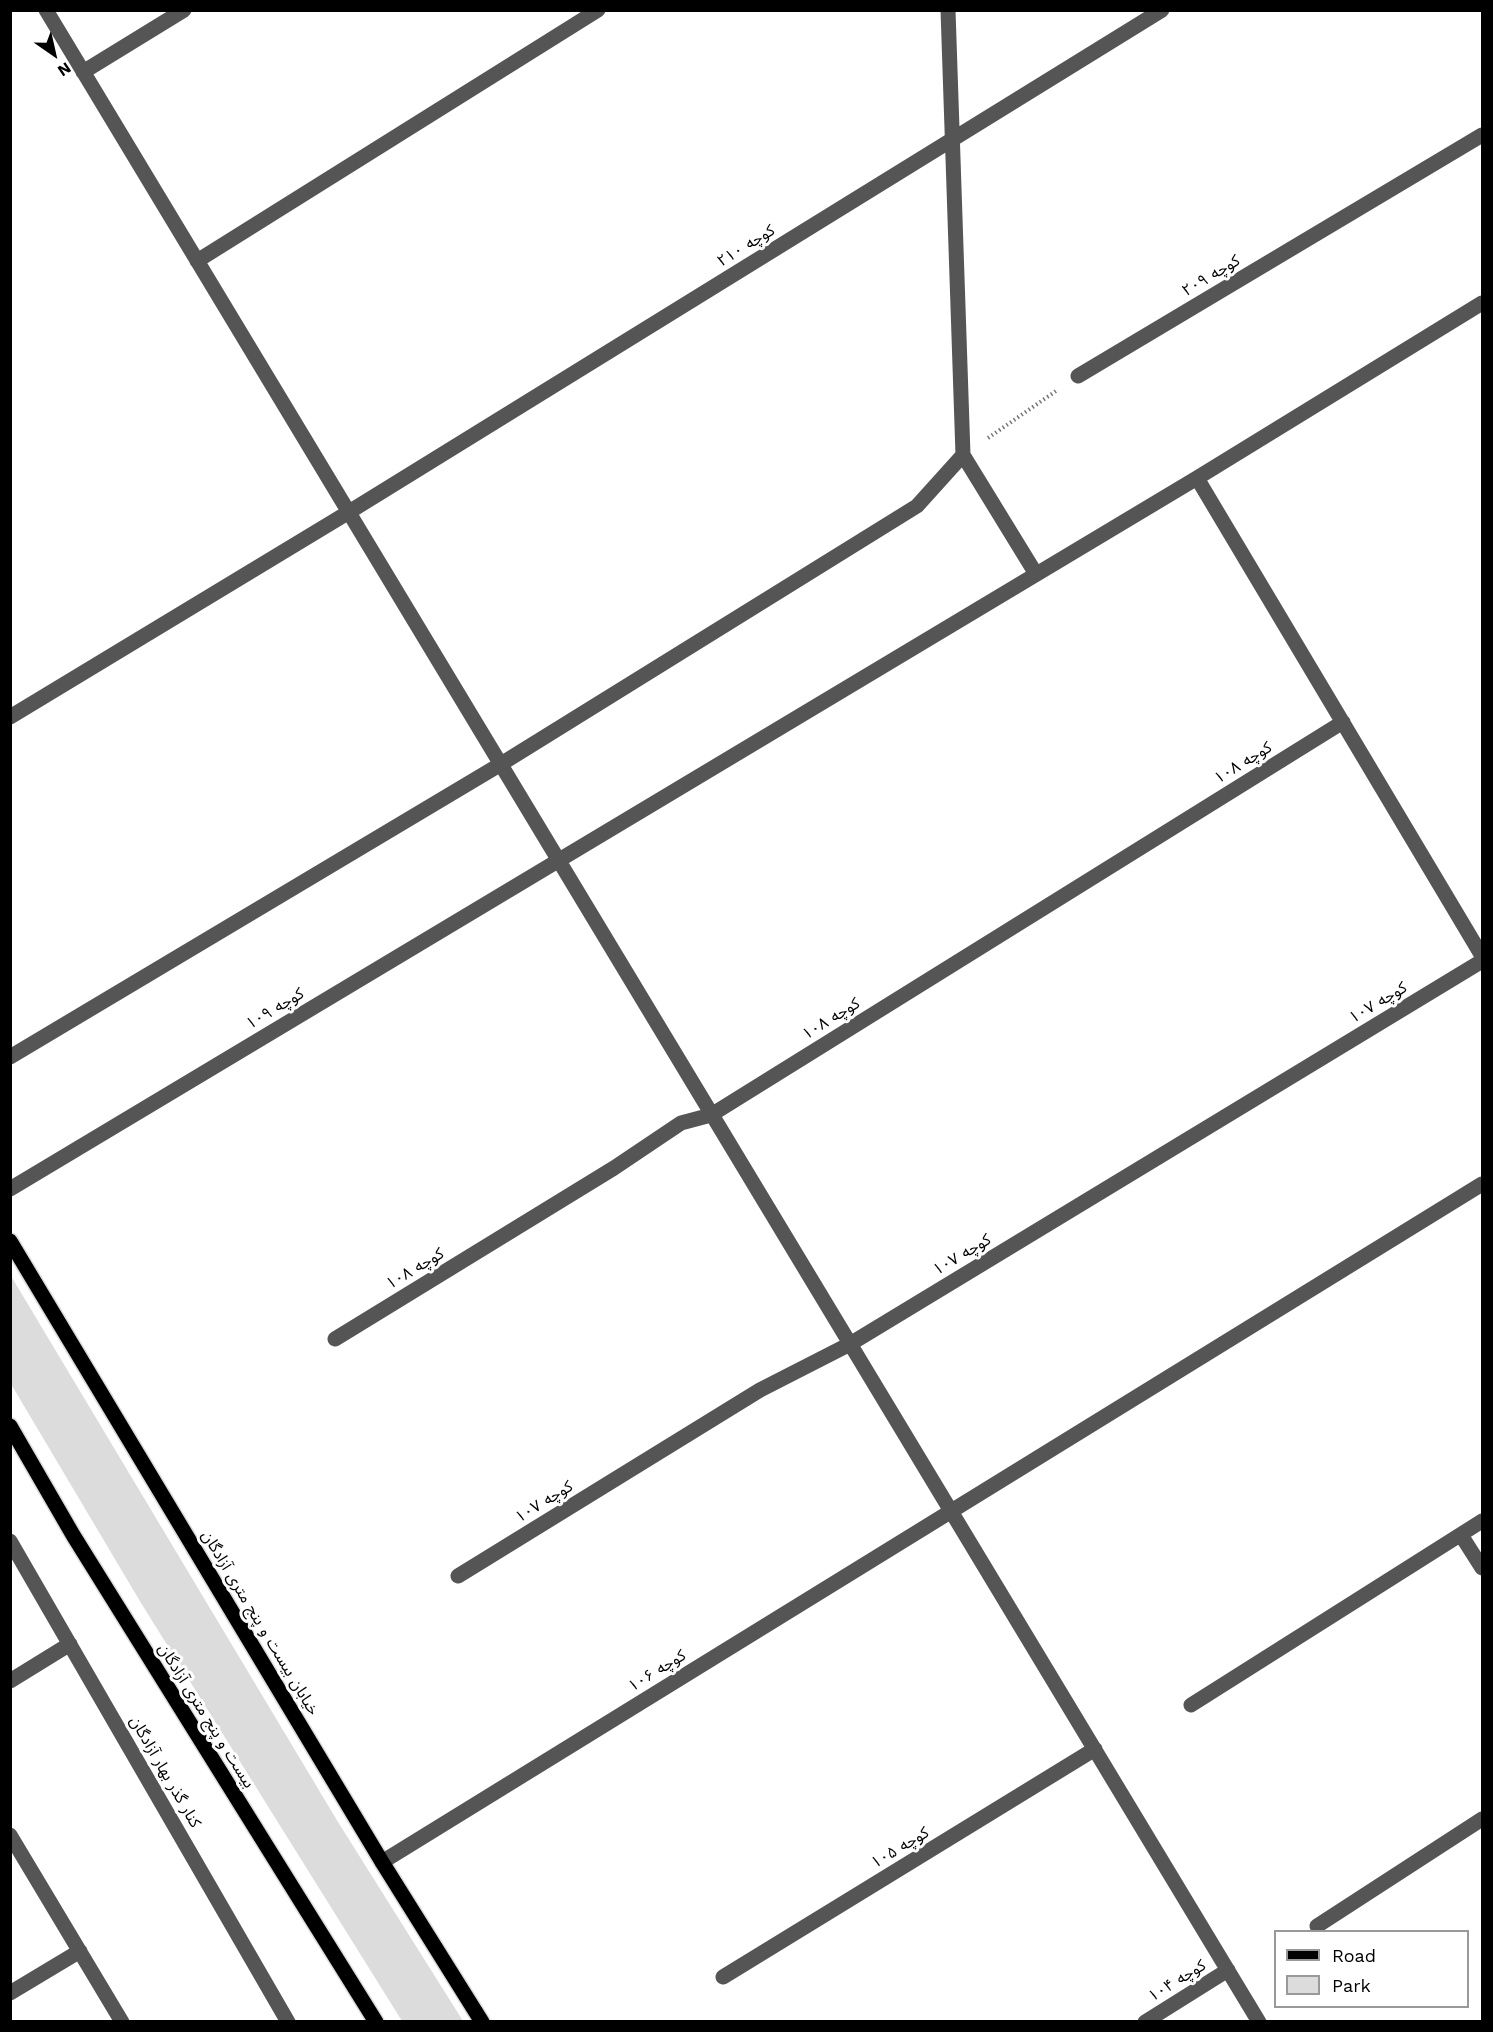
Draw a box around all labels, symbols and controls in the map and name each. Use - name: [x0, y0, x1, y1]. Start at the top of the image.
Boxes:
- north arrow: [24, 24, 84, 84]
- text: N: [54, 58, 75, 81]
- street label: ۲۱۰ کوچه: [714, 221, 778, 271]
- street label: ۲۰۹ کوچه: [1179, 251, 1243, 301]
- street label: ۱۰۸ کوچه: [1211, 738, 1275, 788]
- street label: ۱۰۷ کوچه: [1346, 978, 1410, 1028]
- street label: ۱۰۹ کوچه: [243, 984, 307, 1034]
- street label: ۱۰۸ کوچه: [799, 994, 863, 1044]
- street label: ۱۰۷ کوچه: [930, 1230, 994, 1280]
- street label: ۱۰۸ کوچه: [383, 1244, 447, 1294]
- street label: ۱۰۷ کوچه: [512, 1477, 576, 1527]
- street label: خیابان بیست و پنج متری آزادگان: [197, 1527, 323, 1719]
- street label: بیست و پنج متری آزادگان: [154, 1640, 258, 1792]
- street label: ۱۰۶ کوچه: [625, 1646, 689, 1696]
- street label: کنار گذر بهار آزادگان: [125, 1713, 205, 1831]
- street label: ۱۰۵ کوچه: [868, 1823, 932, 1873]
- legend: [1274, 1930, 1469, 2008]
- text: Road: [1332, 1945, 1376, 1966]
- street label: ۱۰۴ کوچه: [1145, 1956, 1209, 2006]
- text: Park: [1332, 1975, 1371, 1996]

